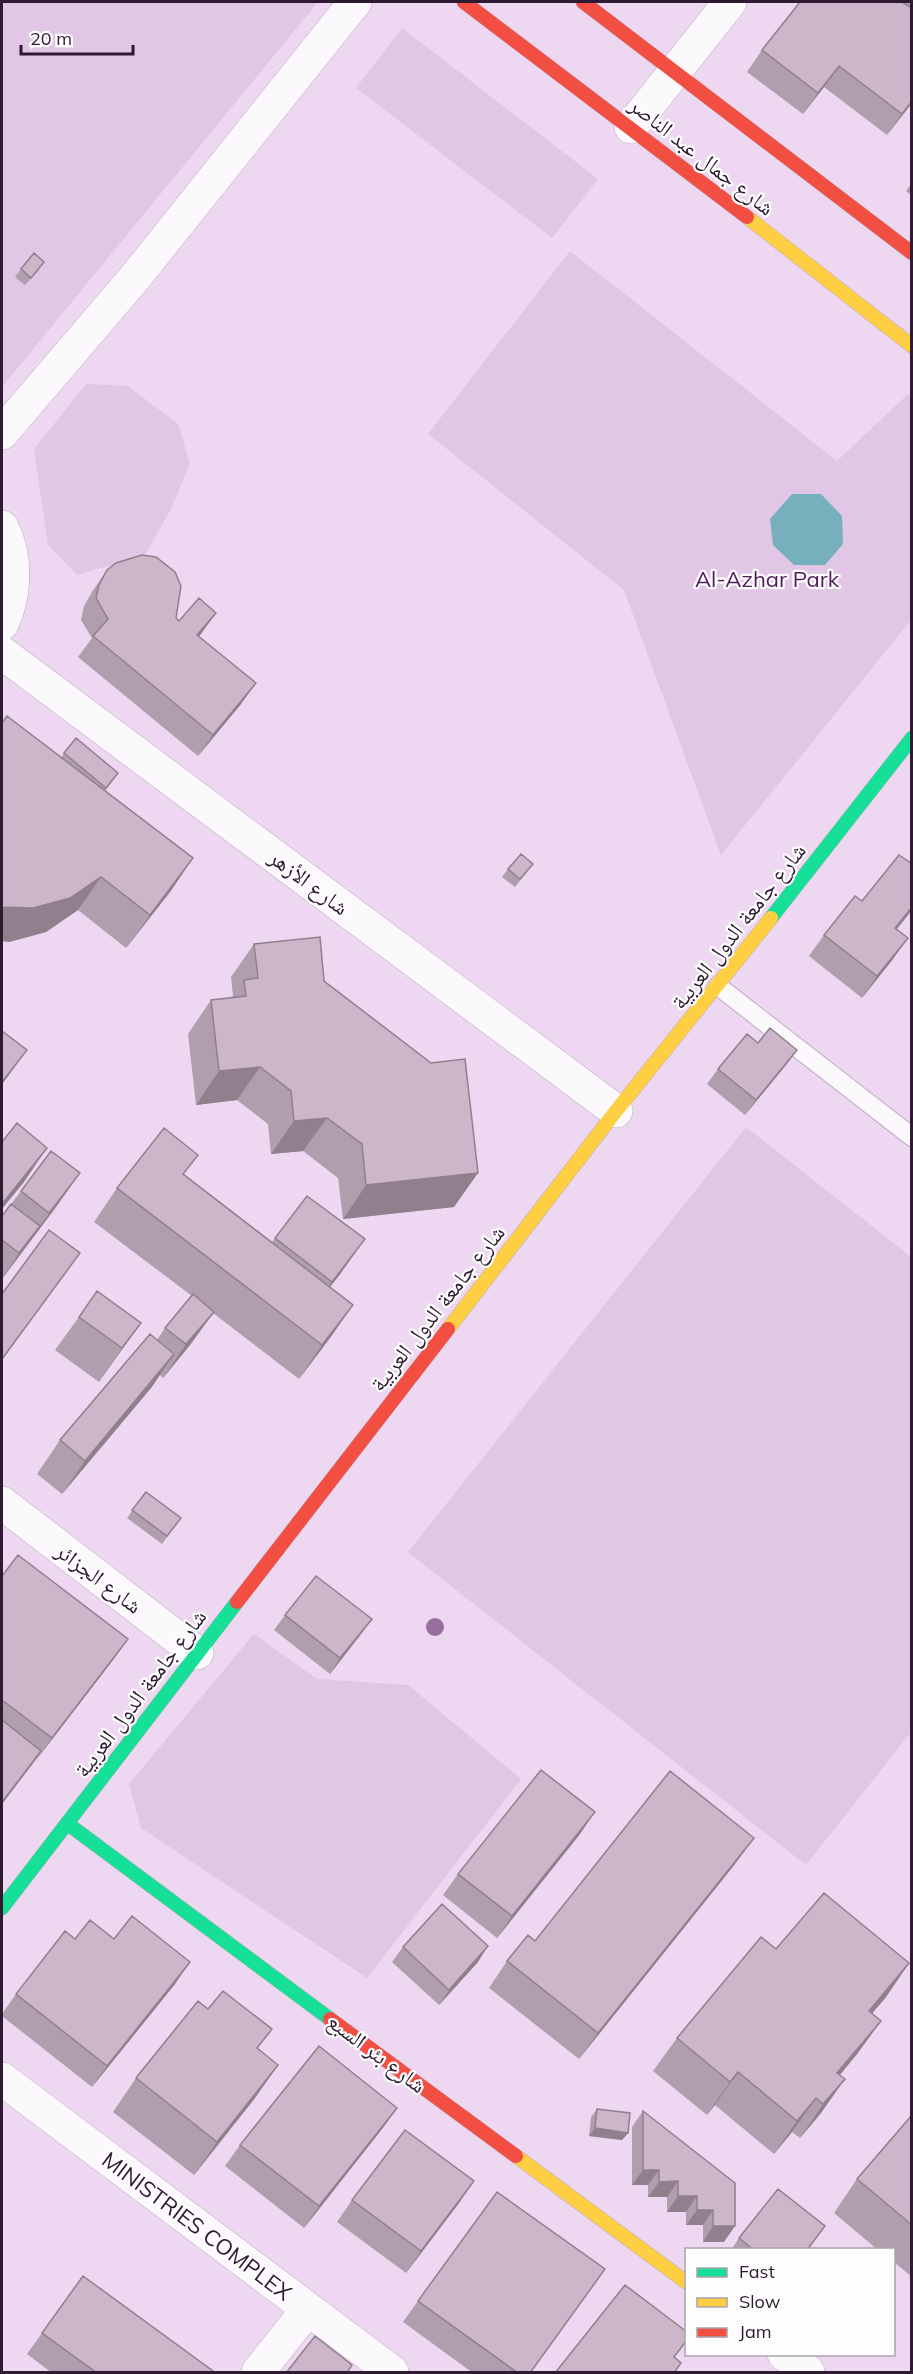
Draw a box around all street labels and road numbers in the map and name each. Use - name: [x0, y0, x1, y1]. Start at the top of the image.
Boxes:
- street label: شارع جمال عبد الناصر: [623, 90, 780, 221]
- street label: شارع جامعة الدول العربية: [664, 837, 812, 1015]
- street label: شارع الأزهر: [263, 842, 354, 921]
- street label: شارع جامعة الدول العربية: [363, 1219, 511, 1397]
- street label: شارع الجزائر: [49, 1536, 148, 1620]
- street label: شارع جامعة الدول العربية: [68, 1603, 212, 1783]
- street label: شارع بئر السبع: [322, 2007, 432, 2099]
- street label: MINISTRIES COMPLEX: [97, 2146, 298, 2307]

